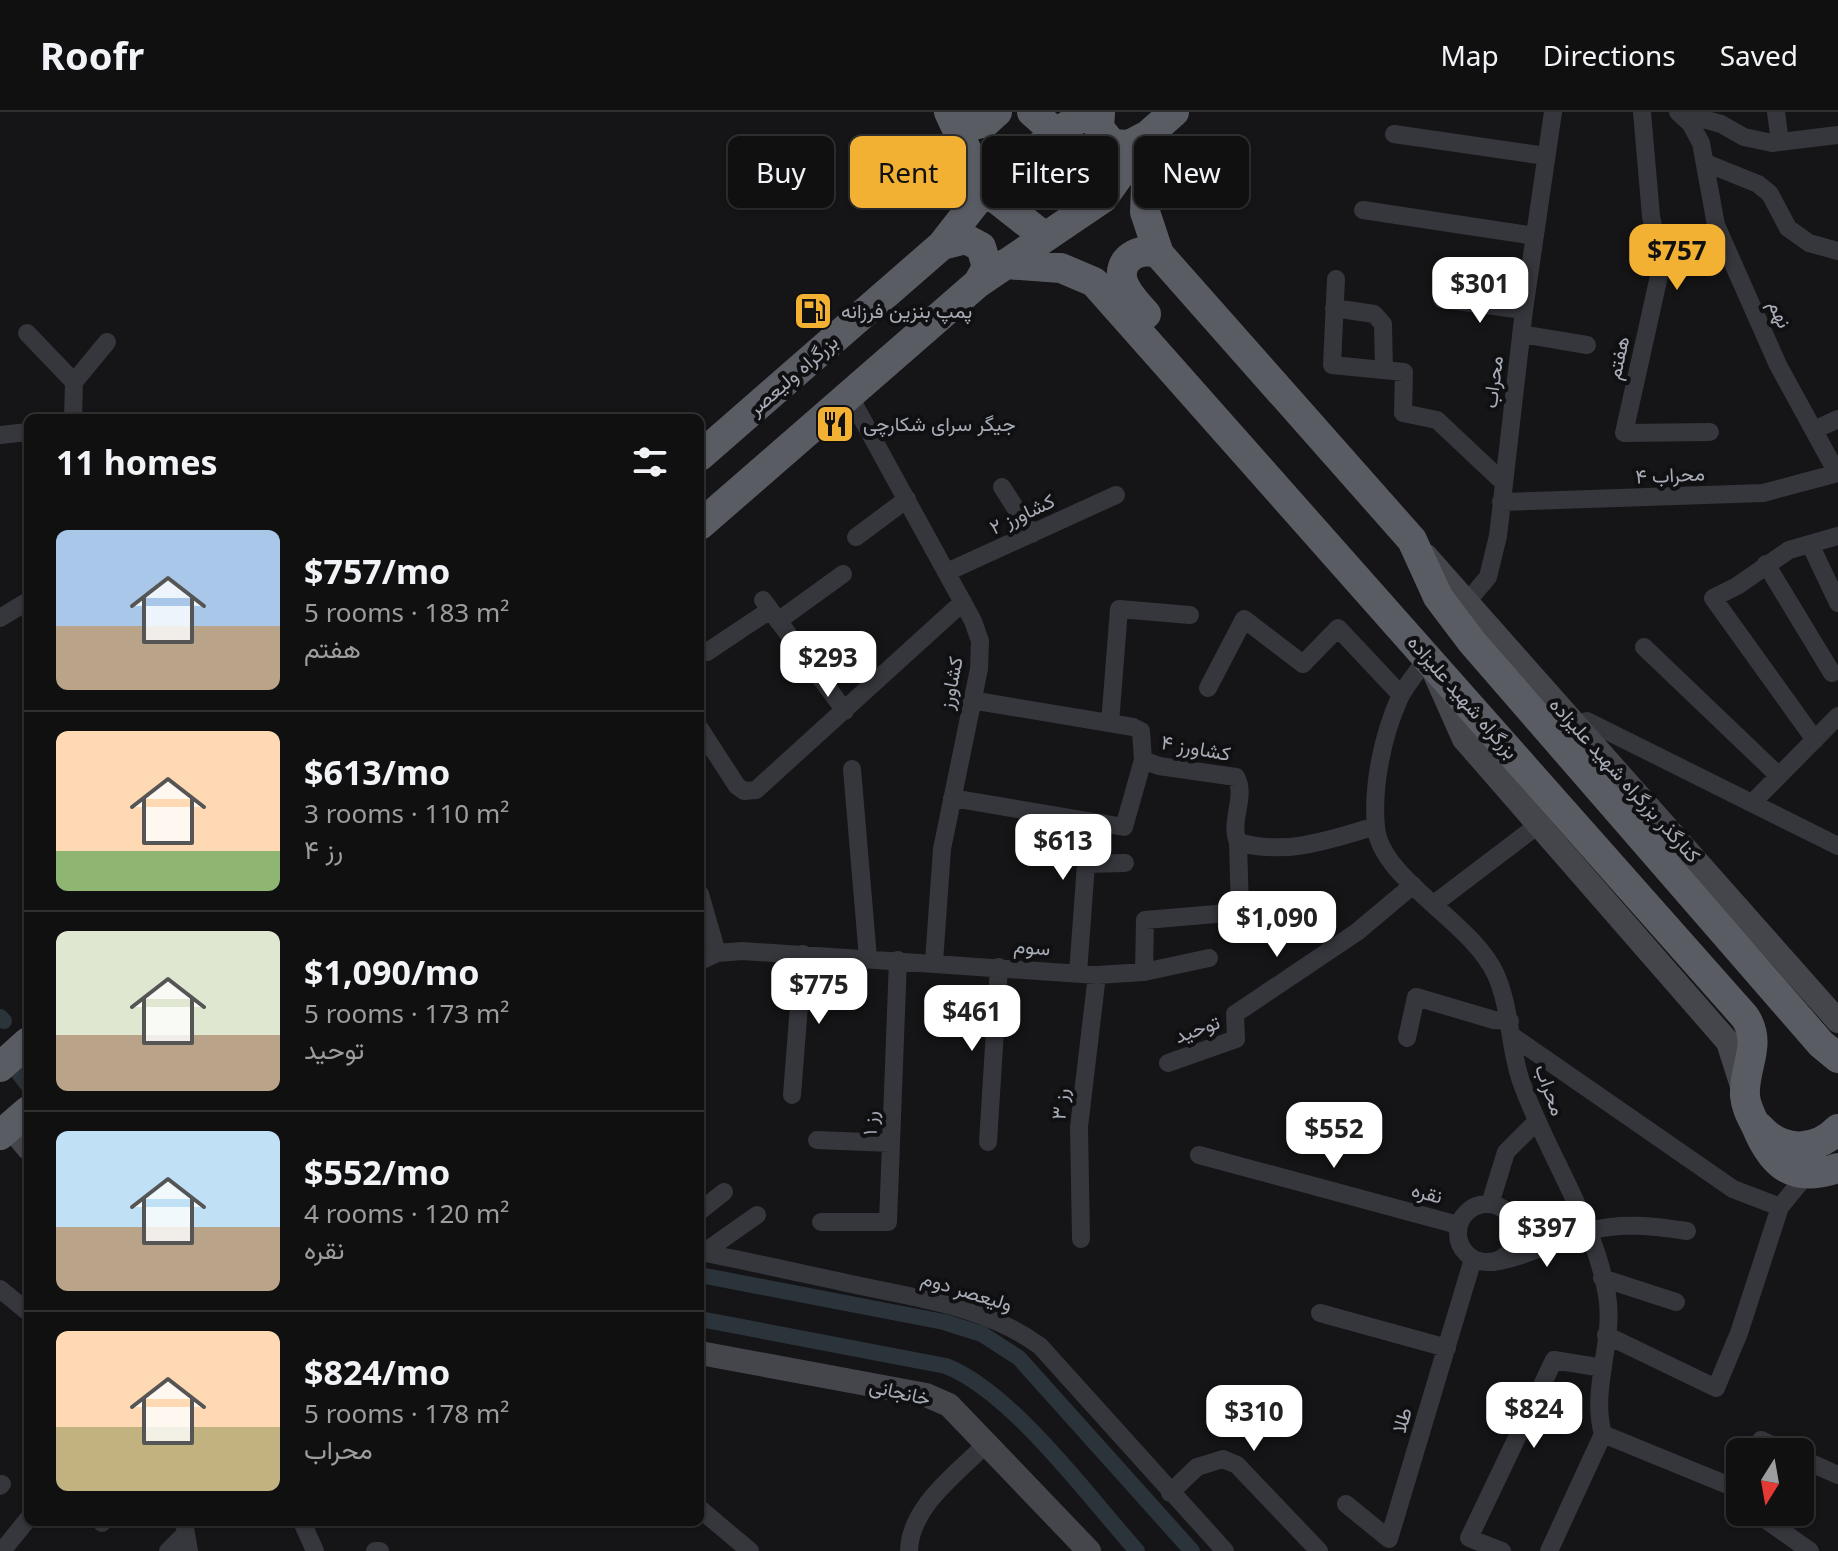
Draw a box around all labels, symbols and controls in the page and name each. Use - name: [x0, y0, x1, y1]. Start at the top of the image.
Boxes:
- text: Roofr: [40, 29, 144, 81]
- text: Map: [1440, 36, 1499, 74]
- text: Directions: [1543, 36, 1676, 74]
- text: Saved: [1720, 36, 1798, 74]
- chip: Buy: [728, 136, 834, 208]
- chip: Rent: [850, 136, 966, 208]
- chip: Filters: [982, 136, 1118, 208]
- chip: New: [1134, 136, 1249, 208]
- pin: $757: [1630, 224, 1724, 292]
- text: $757: [1647, 232, 1707, 268]
- pin: $301: [1433, 257, 1527, 325]
- text: $301: [1450, 265, 1510, 301]
- fuel station icon: پمپ بنزین فرزانه: [792, 290, 834, 332]
- street label: نهم: [1762, 295, 1799, 332]
- place label: پمپ بنزین فرزانه: [841, 297, 972, 325]
- street label: بزرگراه ولیعصر: [741, 328, 843, 422]
- street label: هفتم: [1599, 334, 1636, 382]
- street label: محراب: [1476, 354, 1509, 410]
- restaurant icon: جیگر سرای شکارچی: [814, 403, 856, 445]
- place label: جیگر سرای شکارچی: [863, 410, 1016, 438]
- text: 11 homes: [56, 439, 218, 485]
- icon: filters: [628, 440, 672, 484]
- street label: محراب ۴: [1635, 459, 1705, 490]
- street label: کشاورز ۲: [985, 487, 1059, 540]
- text: $757/mo: [304, 548, 450, 594]
- icon: home: [120, 562, 216, 658]
- text: 5 rooms · 183 m²: [304, 594, 509, 630]
- street label: بزرگراه شهید علیزاده: [1402, 629, 1525, 764]
- text: هفتم: [304, 630, 361, 666]
- pin: $293: [781, 631, 875, 699]
- text: $293: [798, 639, 858, 675]
- street label: کشاورز: [932, 654, 969, 713]
- street label: کنارگذر بزرگراه شهید علیزاده: [1544, 691, 1707, 868]
- street label: کشاورز ۴: [1159, 728, 1233, 767]
- text: $613/mo: [304, 749, 450, 795]
- icon: home: [120, 763, 216, 859]
- text: 3 rooms · 110 m²: [304, 795, 509, 831]
- pin: $613: [1016, 814, 1110, 882]
- text: $613: [1033, 822, 1093, 858]
- text: رز ۴: [304, 831, 343, 867]
- pin: $1,090: [1212, 891, 1342, 959]
- text: $1,090: [1236, 899, 1318, 935]
- street label: سوم: [1013, 931, 1051, 962]
- text: $1,090/mo: [304, 949, 479, 995]
- pin: $775: [772, 958, 866, 1026]
- icon: home: [120, 963, 216, 1059]
- text: $775: [789, 966, 849, 1002]
- pin: $461: [925, 985, 1019, 1053]
- text: $461: [942, 993, 1002, 1029]
- text: 5 rooms · 173 m²: [304, 995, 509, 1031]
- street label: توحید: [1170, 1008, 1223, 1049]
- text: توحید: [304, 1031, 364, 1067]
- street label: محراب: [1529, 1060, 1572, 1119]
- street label: رز ۳: [1044, 1087, 1075, 1121]
- pin: $552: [1287, 1102, 1381, 1170]
- street label: رز ۱: [856, 1110, 883, 1136]
- text: $552: [1304, 1110, 1364, 1146]
- text: $552/mo: [304, 1149, 450, 1195]
- icon: home: [120, 1163, 216, 1259]
- street label: نقره: [1409, 1175, 1446, 1210]
- text: 4 rooms · 120 m²: [304, 1195, 509, 1231]
- pin: $397: [1500, 1201, 1594, 1269]
- text: $397: [1517, 1209, 1577, 1245]
- text: نقره: [304, 1231, 344, 1267]
- street label: ولیعصر دوم: [918, 1264, 1016, 1317]
- text: $824/mo: [304, 1349, 450, 1395]
- icon: home: [120, 1363, 216, 1459]
- street label: خانجانی: [867, 1371, 933, 1412]
- pin: $824: [1487, 1382, 1581, 1450]
- pin: $310: [1207, 1385, 1301, 1453]
- text: $824: [1504, 1390, 1564, 1426]
- text: $310: [1224, 1393, 1284, 1429]
- text: 5 rooms · 178 m²: [304, 1395, 509, 1431]
- street label: طلا: [1385, 1404, 1418, 1436]
- text: محراب: [304, 1431, 373, 1467]
- north arrow: [1726, 1438, 1814, 1526]
- map controls: [1726, 1438, 1814, 1526]

